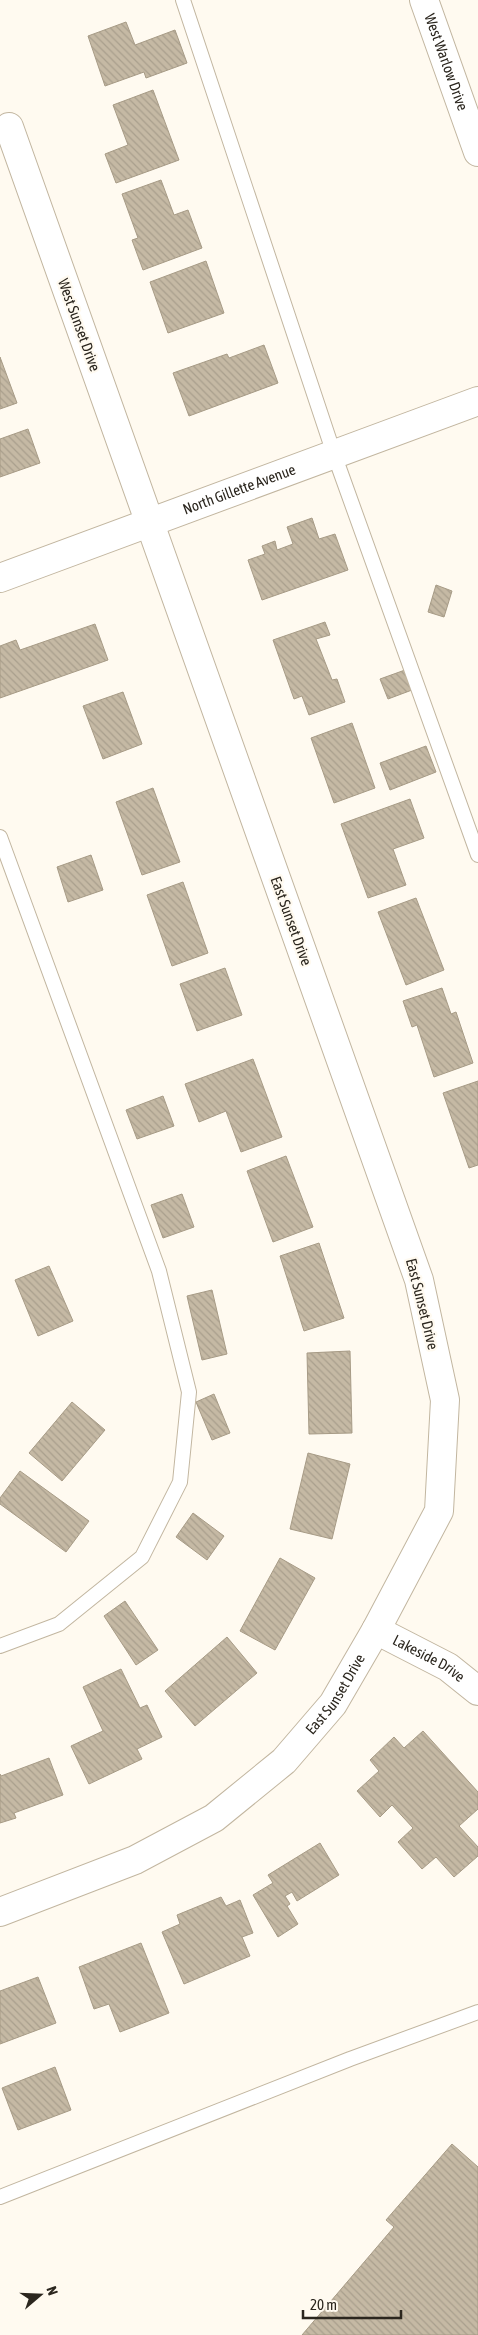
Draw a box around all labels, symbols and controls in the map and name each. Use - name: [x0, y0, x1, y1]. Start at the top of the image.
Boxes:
- street label: West Warlow Drive: [422, 11, 472, 113]
- street label: West Sunset Drive: [55, 276, 104, 374]
- street label: North Gillette Avenue: [180, 460, 298, 518]
- street label: East Sunset Drive: [268, 874, 316, 968]
- street label: East Sunset Drive: [403, 1256, 442, 1351]
- street label: Lakeside Drive: [390, 1631, 469, 1685]
- street label: East Sunset Drive: [302, 1651, 368, 1738]
- north arrow: [15, 2270, 65, 2320]
- text: N: [43, 2284, 61, 2297]
- scale bar: [303, 2288, 400, 2320]
- text: 20 m: [310, 2296, 337, 2313]

